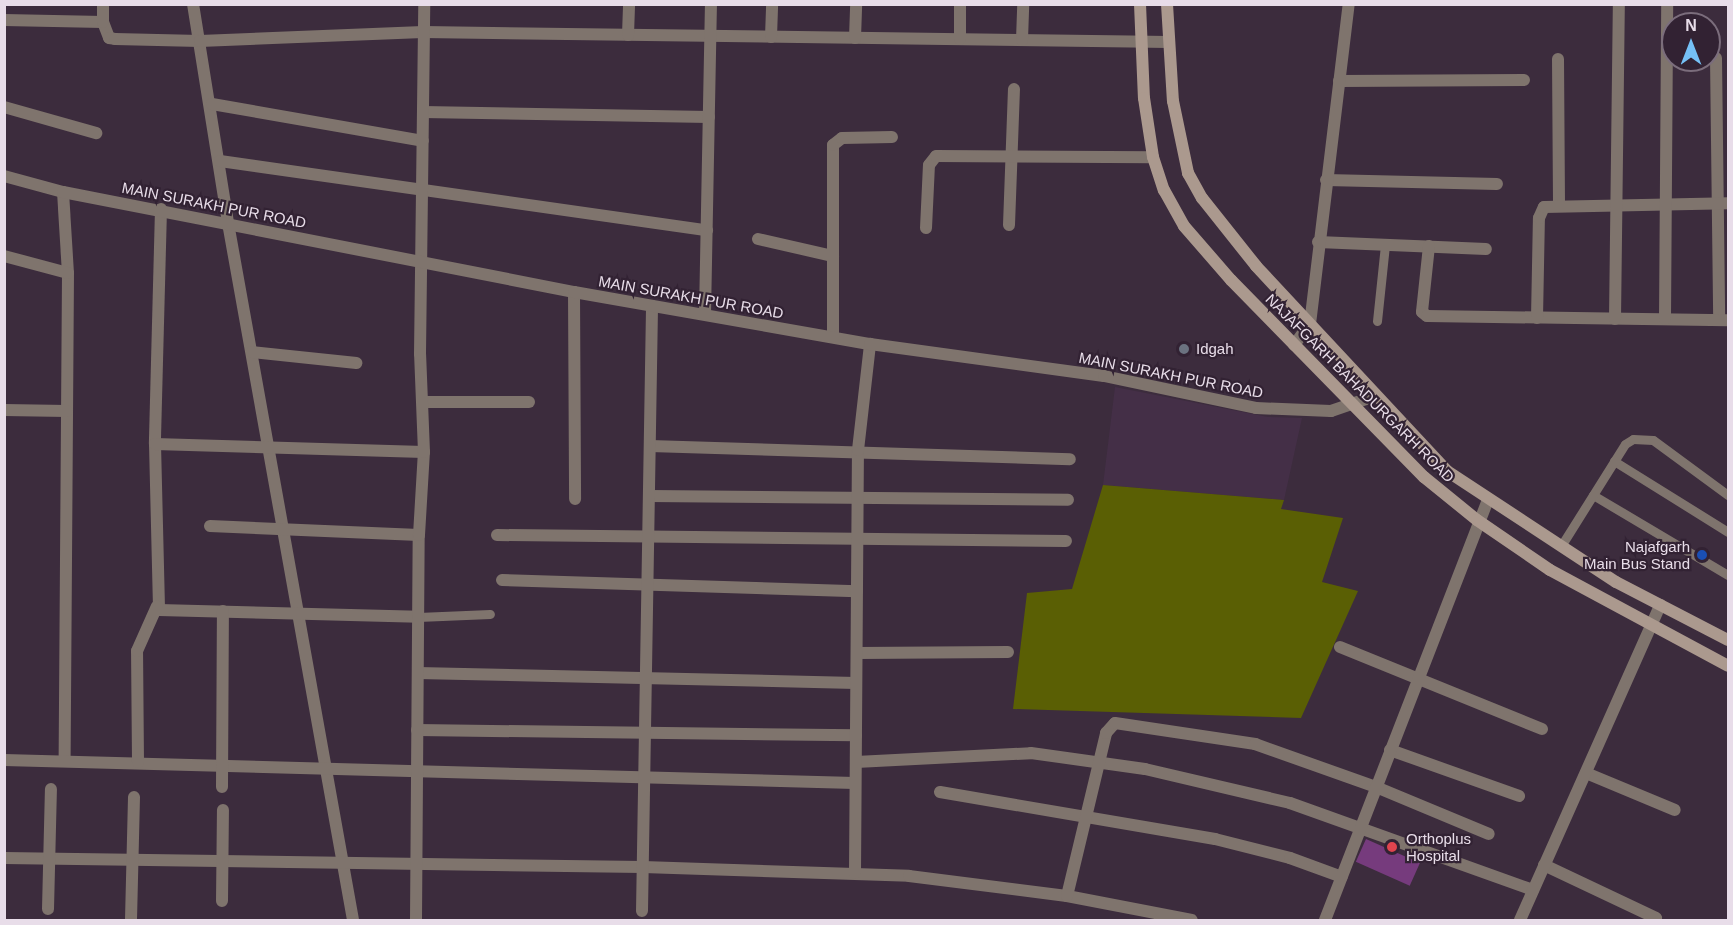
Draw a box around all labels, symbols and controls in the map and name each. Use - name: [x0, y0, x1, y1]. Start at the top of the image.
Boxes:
- north arrow: [1661, 12, 1721, 72]
- text: N: [1685, 17, 1697, 34]
- street label: MAIN SURAKH PUR ROAD: [120, 178, 308, 232]
- street label: MAIN SURAKH PUR ROAD: [597, 272, 785, 322]
- street label: NAJAFGARH BAHADURGARH ROAD: [1262, 290, 1458, 486]
- place label: Idgah: [1196, 340, 1234, 358]
- marker: Idgah: [1177, 342, 1191, 356]
- street label: MAIN SURAKH PUR ROAD: [1077, 348, 1265, 402]
- place label: Najafgarh Main Bus Stand: [1584, 537, 1690, 572]
- marker: Najafgarh Main Bus Stand: [1695, 548, 1709, 562]
- place label: Orthoplus Hospital: [1406, 829, 1471, 864]
- marker: Orthoplus Hospital: [1383, 838, 1401, 856]

